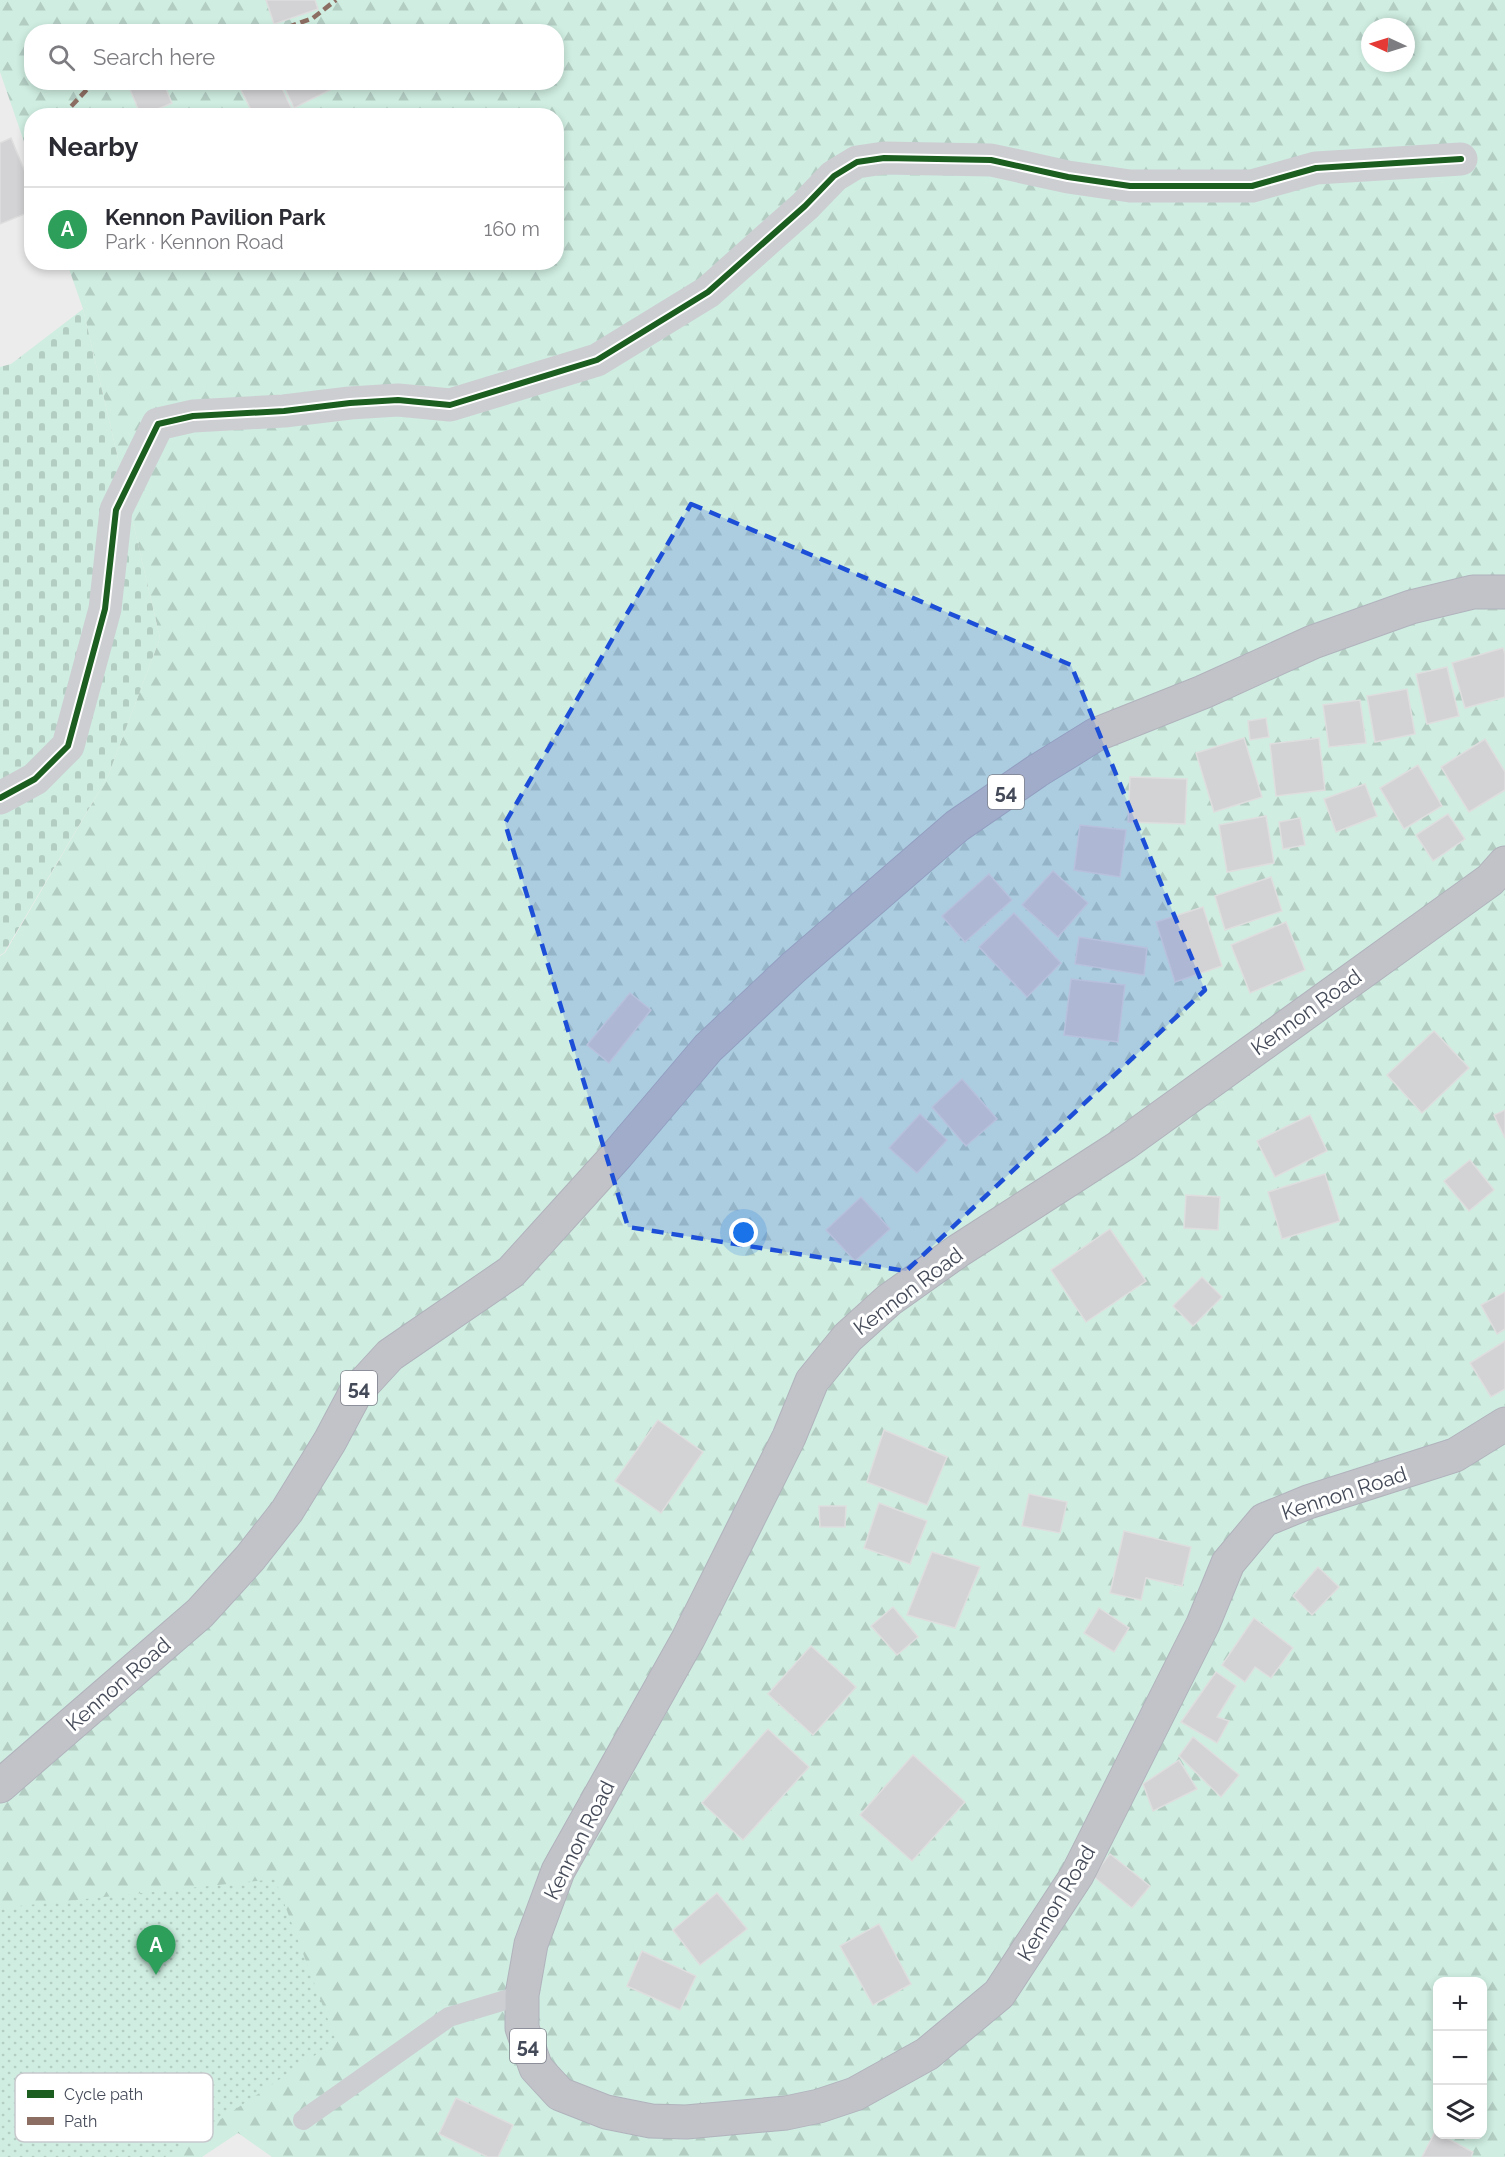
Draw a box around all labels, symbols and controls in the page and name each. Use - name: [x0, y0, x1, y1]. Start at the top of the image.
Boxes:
- north arrow: [1361, 18, 1415, 72]
- search box: [24, 24, 564, 90]
- icon: search: [45, 41, 78, 74]
- text: Search here: [93, 44, 215, 70]
- text: Nearby: [48, 132, 138, 162]
- text: Kennon Pavilion Park: [105, 204, 326, 230]
- text: A: [61, 217, 74, 241]
- text: 160 m: [484, 217, 540, 241]
- text: Park · Kennon Road: [105, 230, 284, 254]
- road number: 54: [988, 775, 1024, 809]
- street label: Kennon Road: [1246, 964, 1366, 1060]
- your location: [729, 1218, 758, 1247]
- street label: Kennon Road: [849, 1242, 967, 1340]
- road number: 54: [341, 1371, 377, 1405]
- street label: Kennon Road: [1278, 1461, 1410, 1525]
- street label: Kennon Road: [61, 1632, 175, 1736]
- street label: Kennon Road: [538, 1776, 620, 1904]
- street label: Kennon Road: [1012, 1841, 1100, 1965]
- pin: A: [136, 1926, 176, 1975]
- map controls: [1433, 1977, 1487, 2139]
- button: +: [1433, 1977, 1487, 2031]
- road number: 54: [510, 2029, 546, 2063]
- button: −: [1433, 2031, 1487, 2085]
- legend: [15, 2073, 213, 2142]
- text: Cycle path: [64, 2085, 143, 2104]
- button: layers: [1433, 2085, 1487, 2139]
- text: Path: [64, 2112, 97, 2131]

